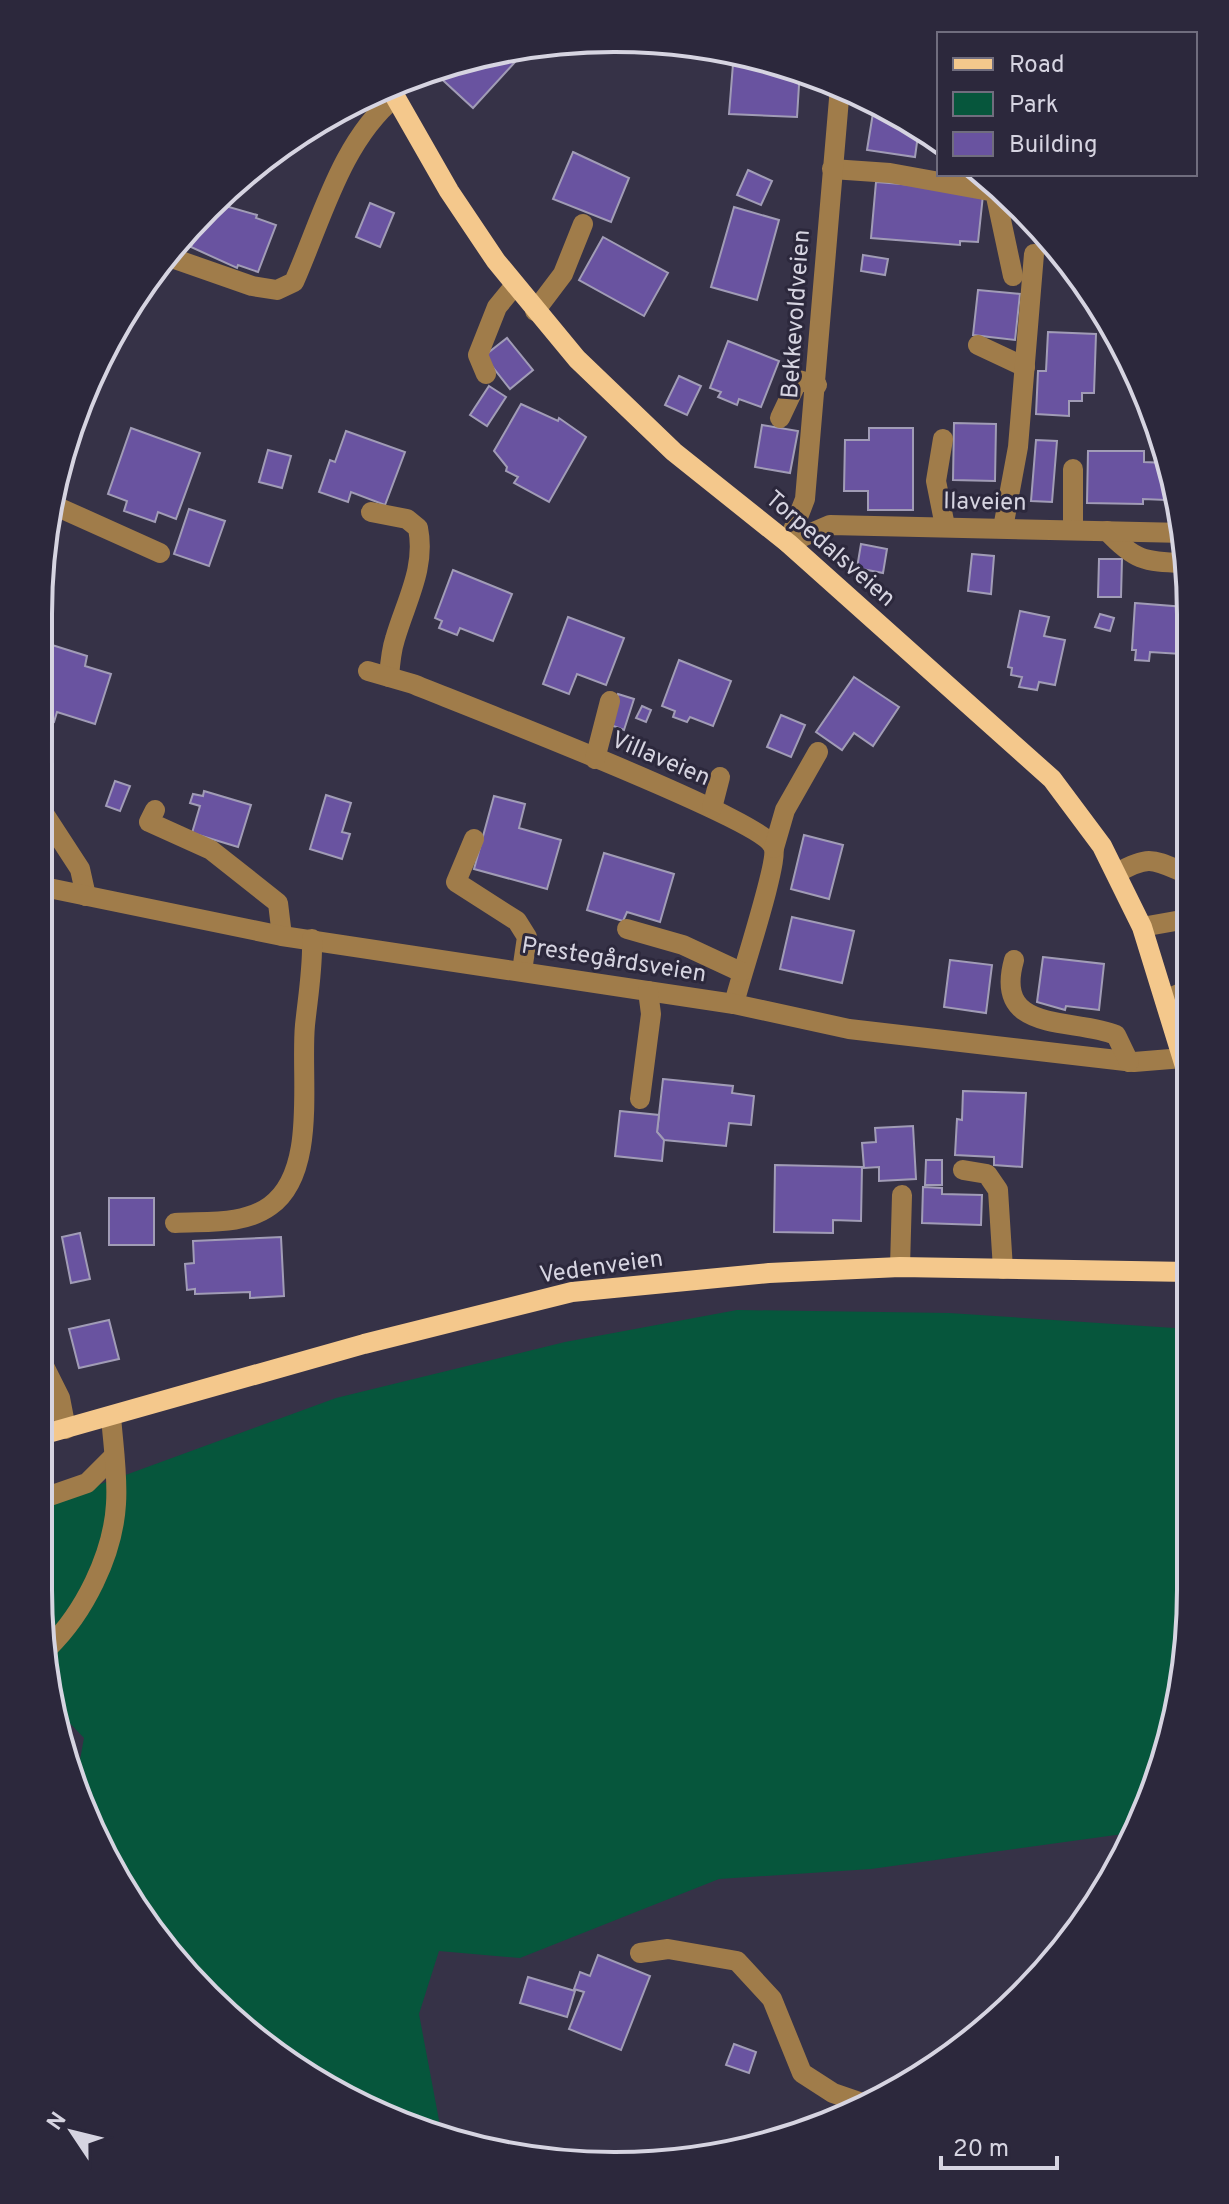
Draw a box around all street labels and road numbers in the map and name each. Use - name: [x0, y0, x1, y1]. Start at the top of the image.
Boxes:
- street label: Bekkevoldveien: [776, 229, 818, 400]
- street label: Torpedalsveien: [758, 485, 901, 614]
- street label: Ilaveien: [943, 487, 1027, 519]
- street label: Villaveien: [606, 726, 714, 794]
- street label: Prestegårdsveien: [519, 932, 708, 990]
- street label: Vedenveien: [537, 1244, 665, 1292]

